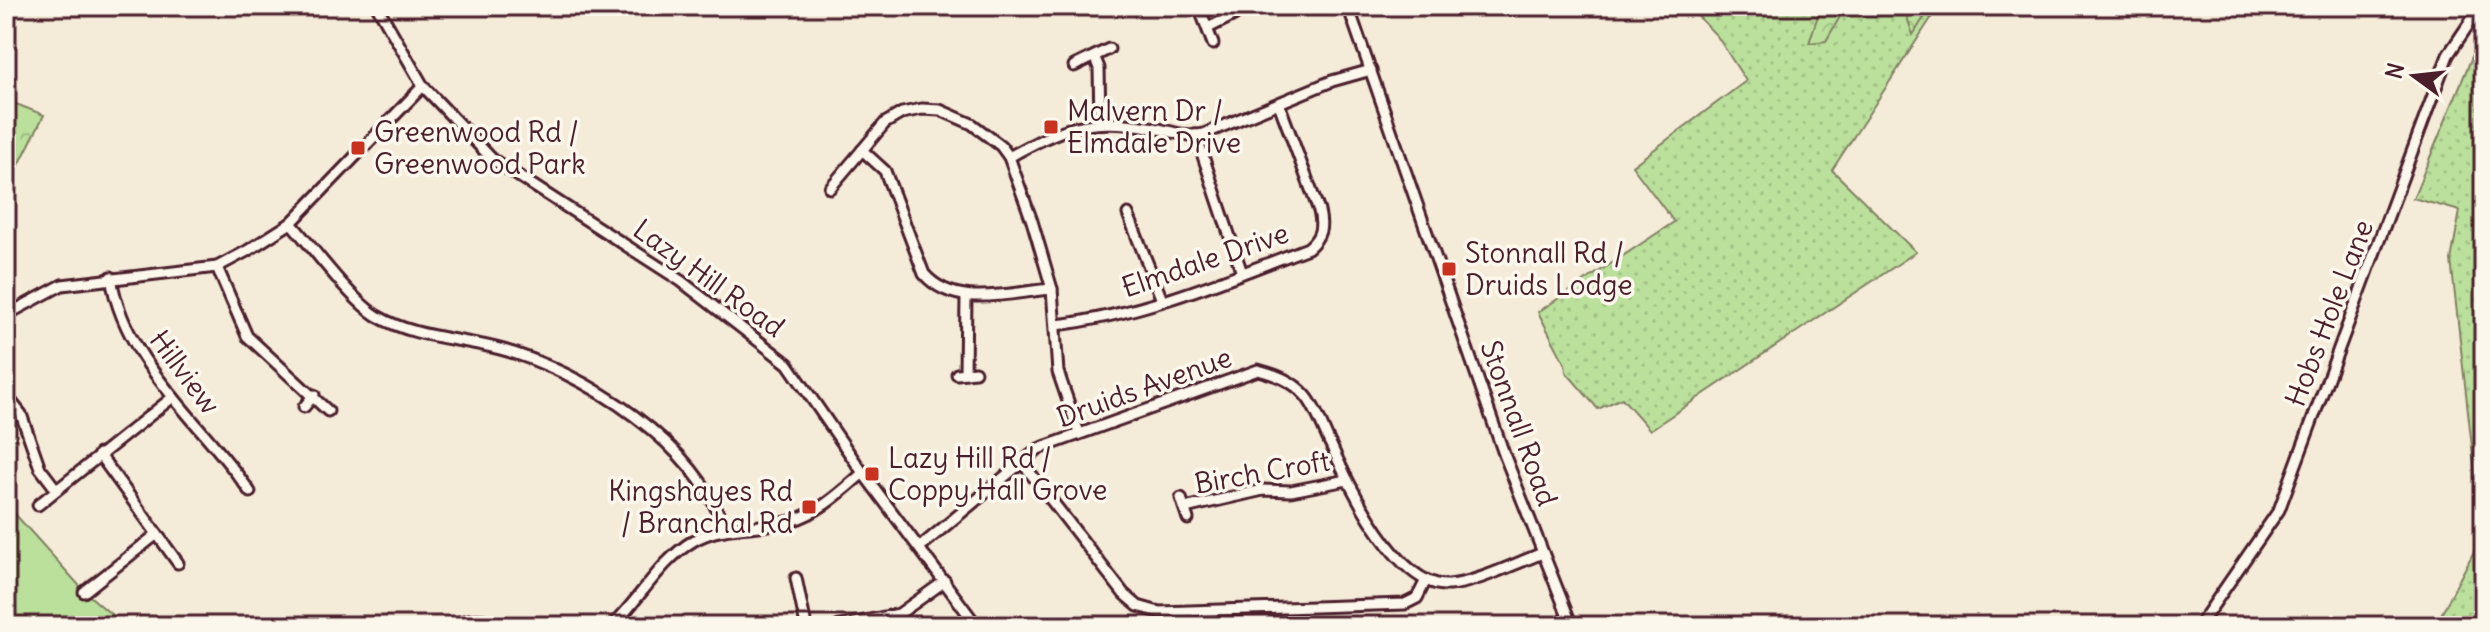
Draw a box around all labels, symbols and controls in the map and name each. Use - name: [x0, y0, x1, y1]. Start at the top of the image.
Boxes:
- north arrow: [2374, 36, 2454, 116]
- text: N: [2379, 60, 2410, 82]
- place label: Malvern Dr / Elmdale Drive: [1067, 93, 1241, 161]
- place label: Greenwood Rd / Greenwood Park: [374, 114, 585, 182]
- marker: Malvern Dr / Elmdale Drive: [1042, 118, 1060, 136]
- marker: Greenwood Rd / Greenwood Park: [349, 139, 367, 157]
- street label: Lazy Hill Road: [626, 211, 792, 345]
- street label: Elmdale Drive: [1117, 215, 1293, 305]
- street label: Hobs Hole Lane: [2277, 215, 2381, 411]
- place label: Stonnall Rd / Druids Lodge: [1465, 235, 1633, 303]
- marker: Stonnall Rd / Druids Lodge: [1440, 260, 1458, 278]
- street label: Hillview: [142, 323, 228, 421]
- street label: Stonnall Road: [1472, 335, 1566, 511]
- street label: Druids Avenue: [1052, 339, 1236, 435]
- place label: Lazy Hill Rd / Coppy Hall Grove: [888, 440, 1107, 508]
- street label: Birch Croft: [1192, 442, 1332, 502]
- marker: Lazy Hill Rd / Coppy Hall Grove: [863, 465, 881, 483]
- place label: Kingshayes Rd / Branchal Rd: [608, 473, 793, 541]
- marker: Kingshayes Rd / Branchal Rd: [800, 498, 818, 516]

